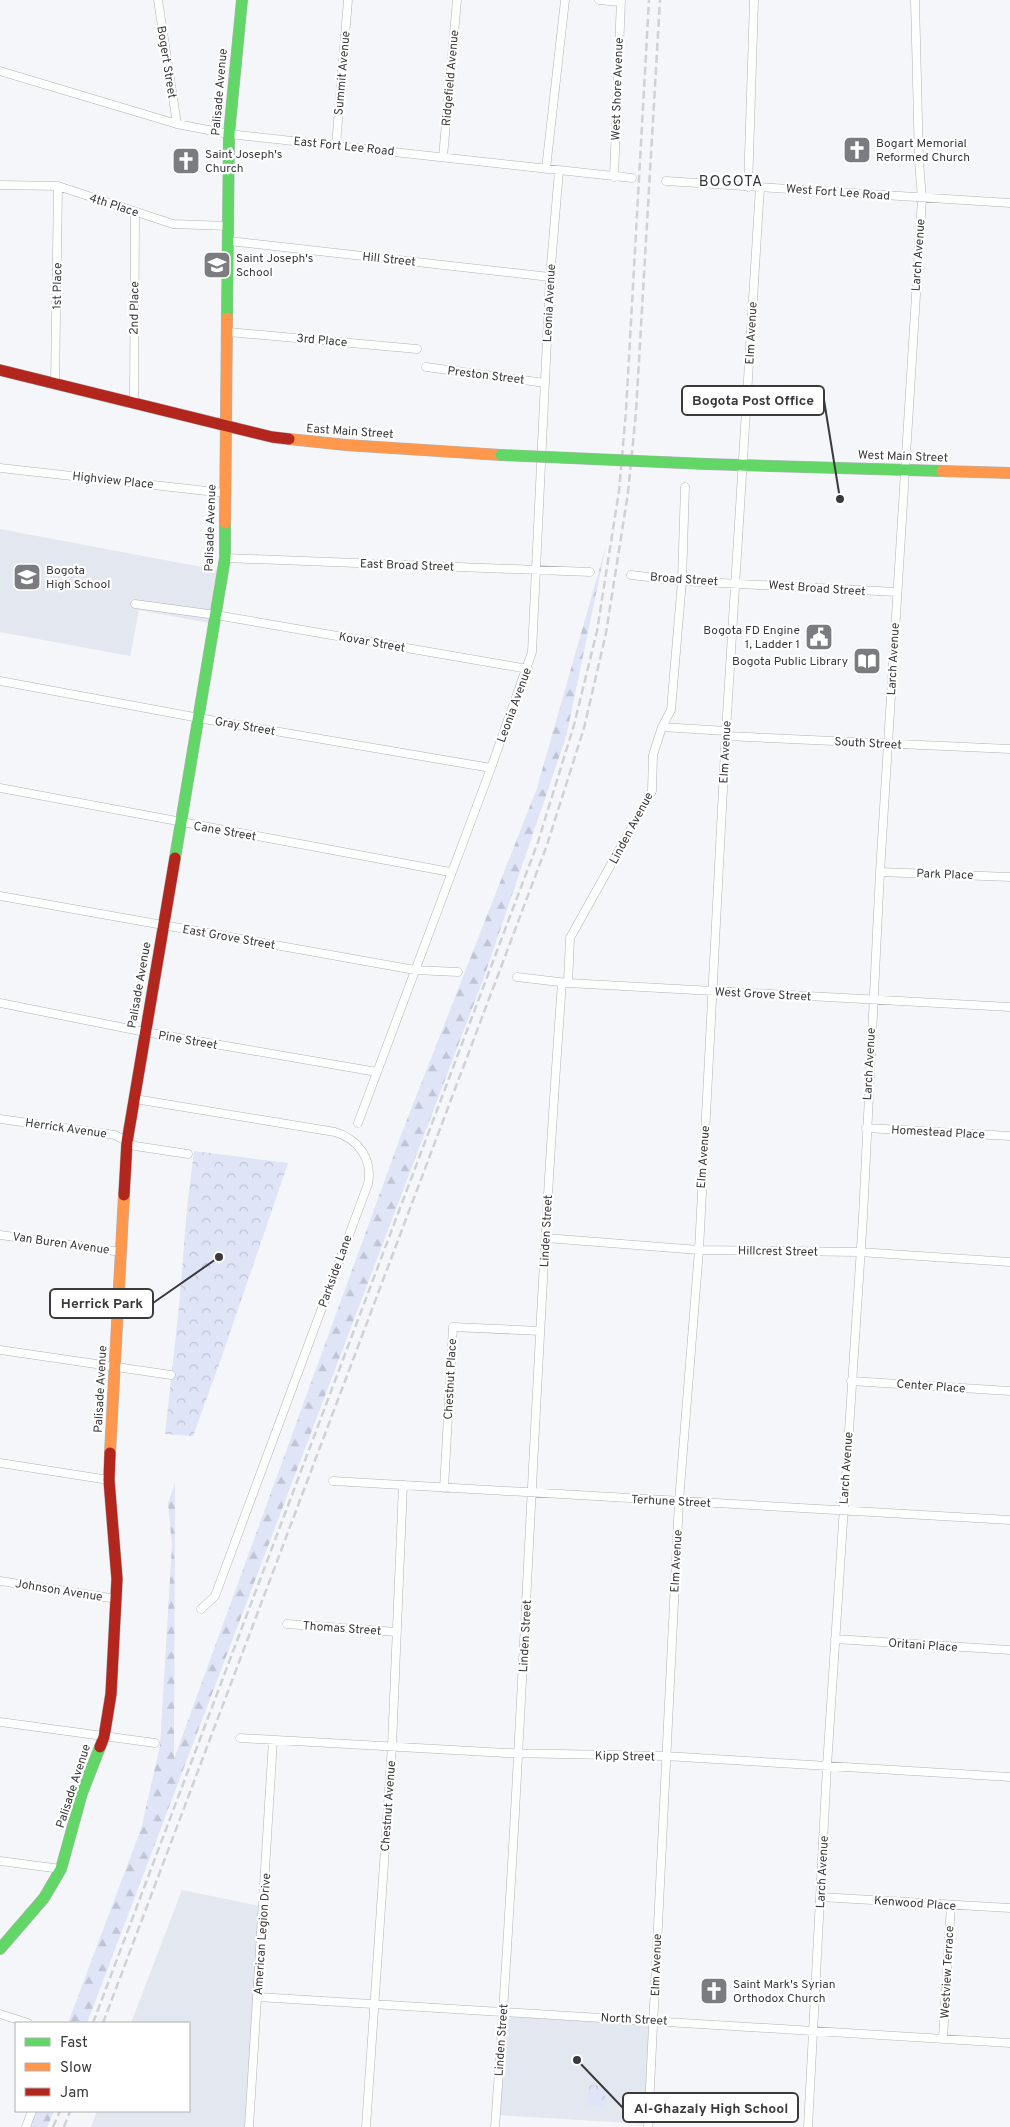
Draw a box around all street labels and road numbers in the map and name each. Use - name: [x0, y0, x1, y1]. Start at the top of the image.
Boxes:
- street label: Bogert Street: [152, 25, 180, 100]
- street label: Ridgefield Avenue: [439, 29, 463, 127]
- street label: Summit Avenue: [331, 30, 355, 116]
- street label: West Shore Avenue: [608, 37, 628, 141]
- street label: Palisade Avenue: [208, 48, 232, 136]
- street label: East Fort Lee Road: [293, 134, 395, 160]
- street label: West Fort Lee Road: [785, 181, 890, 205]
- street label: 4th Place: [87, 190, 140, 221]
- street label: Larch Avenue: [908, 218, 930, 292]
- street label: Hill Street: [361, 249, 416, 271]
- street label: 1st Place: [50, 262, 66, 310]
- street label: Leonia Avenue: [540, 263, 560, 343]
- street label: 2nd Place: [127, 281, 143, 335]
- street label: Elm Avenue: [742, 301, 762, 365]
- street label: 3rd Place: [296, 331, 348, 351]
- street label: Preston Street: [446, 363, 525, 389]
- street label: East Main Street: [306, 421, 394, 443]
- street label: West Main Street: [858, 447, 948, 467]
- street label: Highview Place: [71, 469, 154, 493]
- street label: Palisade Avenue: [201, 484, 221, 572]
- street label: East Broad Street: [359, 556, 454, 576]
- street label: Broad Street: [649, 570, 719, 590]
- street label: West Broad Street: [768, 578, 866, 600]
- street label: Larch Avenue: [884, 622, 904, 696]
- street label: Kovar Street: [337, 629, 406, 657]
- street label: Leonia Avenue: [494, 666, 536, 745]
- street label: Gray Street: [213, 714, 276, 740]
- street label: Elm Avenue: [716, 720, 736, 784]
- street label: South Street: [834, 734, 902, 754]
- street label: Linden Avenue: [606, 790, 658, 867]
- street label: Cane Street: [192, 819, 257, 845]
- street label: Park Place: [916, 866, 974, 884]
- street label: East Grove Street: [181, 922, 276, 954]
- street label: Palisade Avenue: [125, 941, 155, 1030]
- street label: West Grove Street: [714, 984, 812, 1006]
- street label: Larch Avenue: [860, 1027, 880, 1101]
- street label: Pine Street: [157, 1028, 219, 1054]
- street label: Herrick Avenue: [24, 1115, 108, 1143]
- street label: Homestead Place: [891, 1123, 985, 1143]
- street label: Elm Avenue: [694, 1125, 714, 1189]
- street label: Linden Street: [537, 1194, 557, 1268]
- street label: Van Buren Avenue: [11, 1229, 110, 1259]
- street label: Parkside Lane: [315, 1233, 356, 1310]
- street label: Hillcrest Street: [738, 1243, 818, 1261]
- street label: Chestnut Place: [441, 1338, 461, 1420]
- street label: Palisade Avenue: [91, 1345, 111, 1433]
- street label: Center Place: [896, 1377, 966, 1397]
- street label: Larch Avenue: [836, 1431, 858, 1505]
- street label: Terhune Street: [631, 1492, 711, 1512]
- street label: Elm Avenue: [667, 1529, 687, 1593]
- street label: Johnson Avenue: [14, 1576, 104, 1606]
- street label: Linden Street: [516, 1599, 536, 1673]
- street label: Thomas Street: [302, 1618, 382, 1640]
- street label: Oritani Place: [888, 1636, 958, 1656]
- street label: Palisade Avenue: [53, 1742, 95, 1830]
- street label: Kipp Street: [595, 1748, 655, 1766]
- street label: Chestnut Avenue: [378, 1760, 400, 1852]
- street label: Larch Avenue: [813, 1835, 833, 1909]
- street label: American Legion Drive: [251, 1872, 275, 1996]
- street label: Kenwood Place: [873, 1893, 957, 1915]
- street label: Westview Terrace: [938, 1925, 958, 2019]
- street label: Elm Avenue: [648, 1933, 666, 1997]
- street label: Linden Street: [491, 2003, 513, 2077]
- street label: North Street: [600, 2010, 668, 2030]

